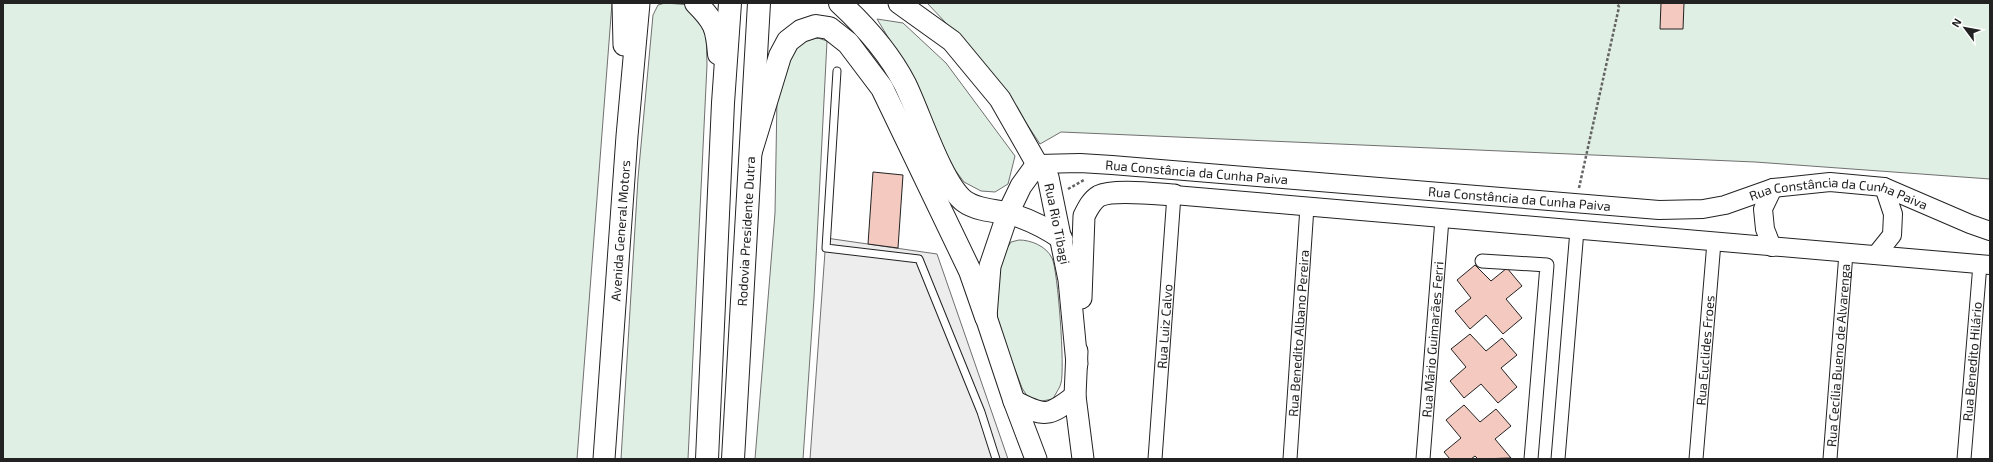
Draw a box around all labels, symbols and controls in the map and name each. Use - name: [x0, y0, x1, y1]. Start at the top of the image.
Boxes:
- north arrow: [1945, 8, 1985, 48]
- text: N: [1948, 16, 1964, 29]
- street label: Rodovia Presidente Dutra: [734, 156, 758, 307]
- street label: Rua Constância da Cunha Paiva: [1105, 157, 1289, 187]
- street label: Avenida General Motors: [607, 159, 633, 302]
- street label: Rua Constância da Cunha Paiva: [1747, 174, 1930, 213]
- street label: Rua Rio Tibagi: [1041, 182, 1074, 266]
- street label: Rua Constância da Cunha Paiva: [1428, 183, 1612, 214]
- street label: Rua Benedito Albano Pereira: [1285, 249, 1312, 417]
- street label: Rua Mário Guimarães Ferri: [1418, 261, 1447, 418]
- street label: Rua Cecília Bueno de Alvarenga: [1823, 263, 1853, 447]
- street label: Rua Luiz Calvo: [1154, 284, 1176, 369]
- street label: Rua Euclides Froes: [1692, 295, 1718, 406]
- street label: Rua Benedito Hilário: [1959, 301, 1985, 422]

